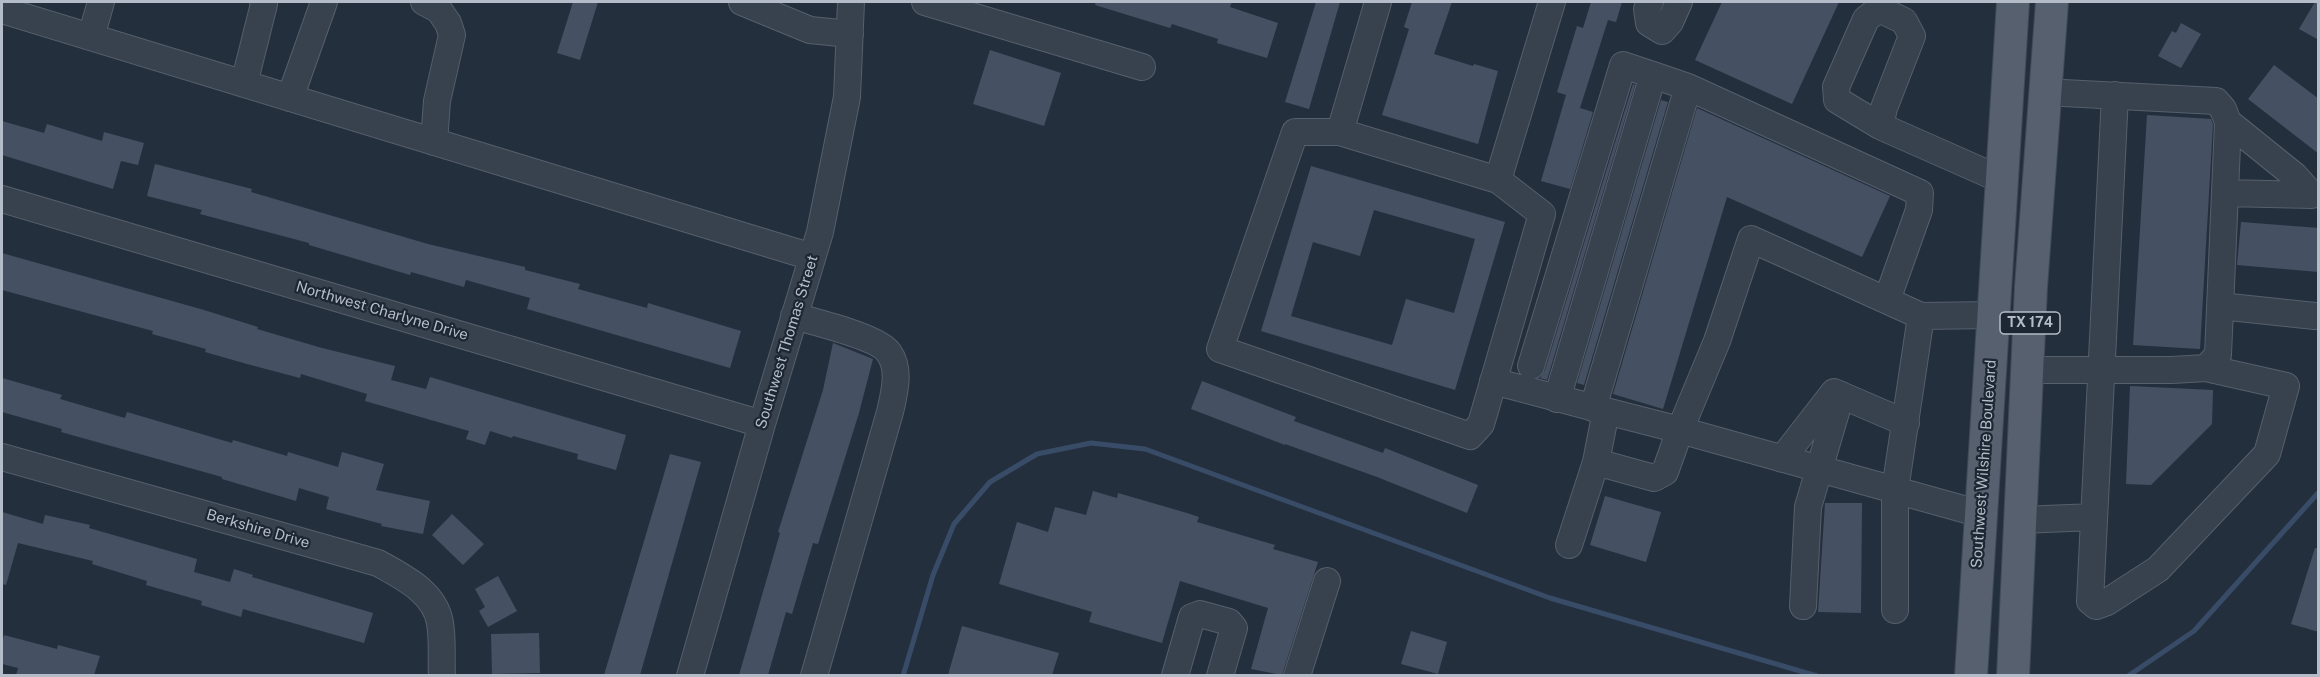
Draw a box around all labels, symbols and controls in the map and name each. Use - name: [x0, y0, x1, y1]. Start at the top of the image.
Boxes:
- street label: Southwest Thomas Street: [752, 253, 822, 431]
- street label: Northwest Charlyne Drive: [294, 278, 470, 344]
- road number: TX 174: [2000, 312, 2060, 334]
- street label: Southwest Wilshire Boulevard: [1968, 359, 2000, 569]
- street label: Berkshire Drive: [204, 506, 312, 552]

